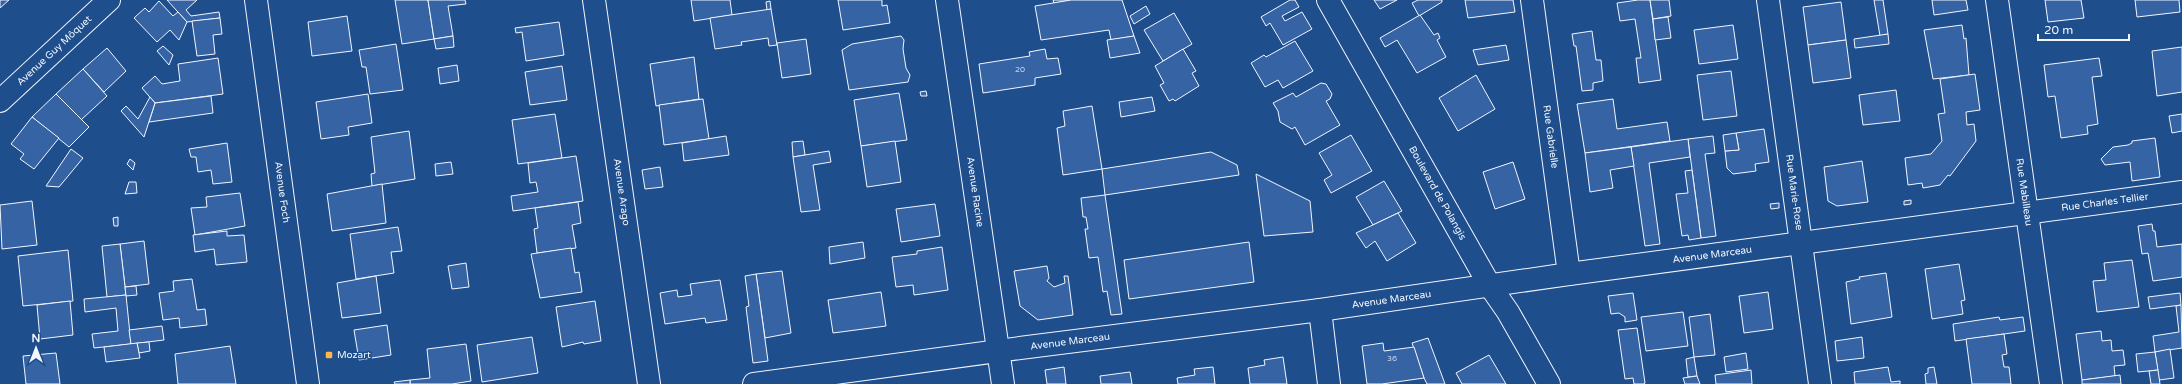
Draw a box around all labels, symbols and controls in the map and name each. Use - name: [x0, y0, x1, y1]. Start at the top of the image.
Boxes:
- street label: Avenue Guy Môquet: [14, 13, 94, 88]
- scale bar: [2038, 16, 2129, 42]
- text: 20 m: [2044, 23, 2073, 37]
- house number: 20: [1015, 65, 1025, 74]
- street label: Rue Gabrielle: [1540, 104, 1561, 169]
- street label: Boulevard de Polangis: [1406, 144, 1469, 242]
- street label: Rue Marie-Rose: [1783, 153, 1805, 231]
- street label: Avenue Racine: [964, 156, 986, 228]
- street label: Avenue Arago: [611, 158, 632, 226]
- street label: Rue Mabilleau: [2013, 158, 2035, 227]
- street label: Avenue Foch: [272, 161, 292, 224]
- street label: Rue Charles Tellier: [2061, 191, 2149, 214]
- street label: Avenue Marceau: [1672, 244, 1753, 266]
- street label: Avenue Marceau: [1351, 288, 1432, 311]
- north arrow: [16, 328, 56, 368]
- street label: Avenue Marceau: [1030, 331, 1111, 353]
- text: N: [32, 332, 40, 345]
- place label: Mozart: [337, 349, 371, 361]
- marker: Mozart: [324, 350, 334, 360]
- house number: 36: [1387, 354, 1397, 363]

